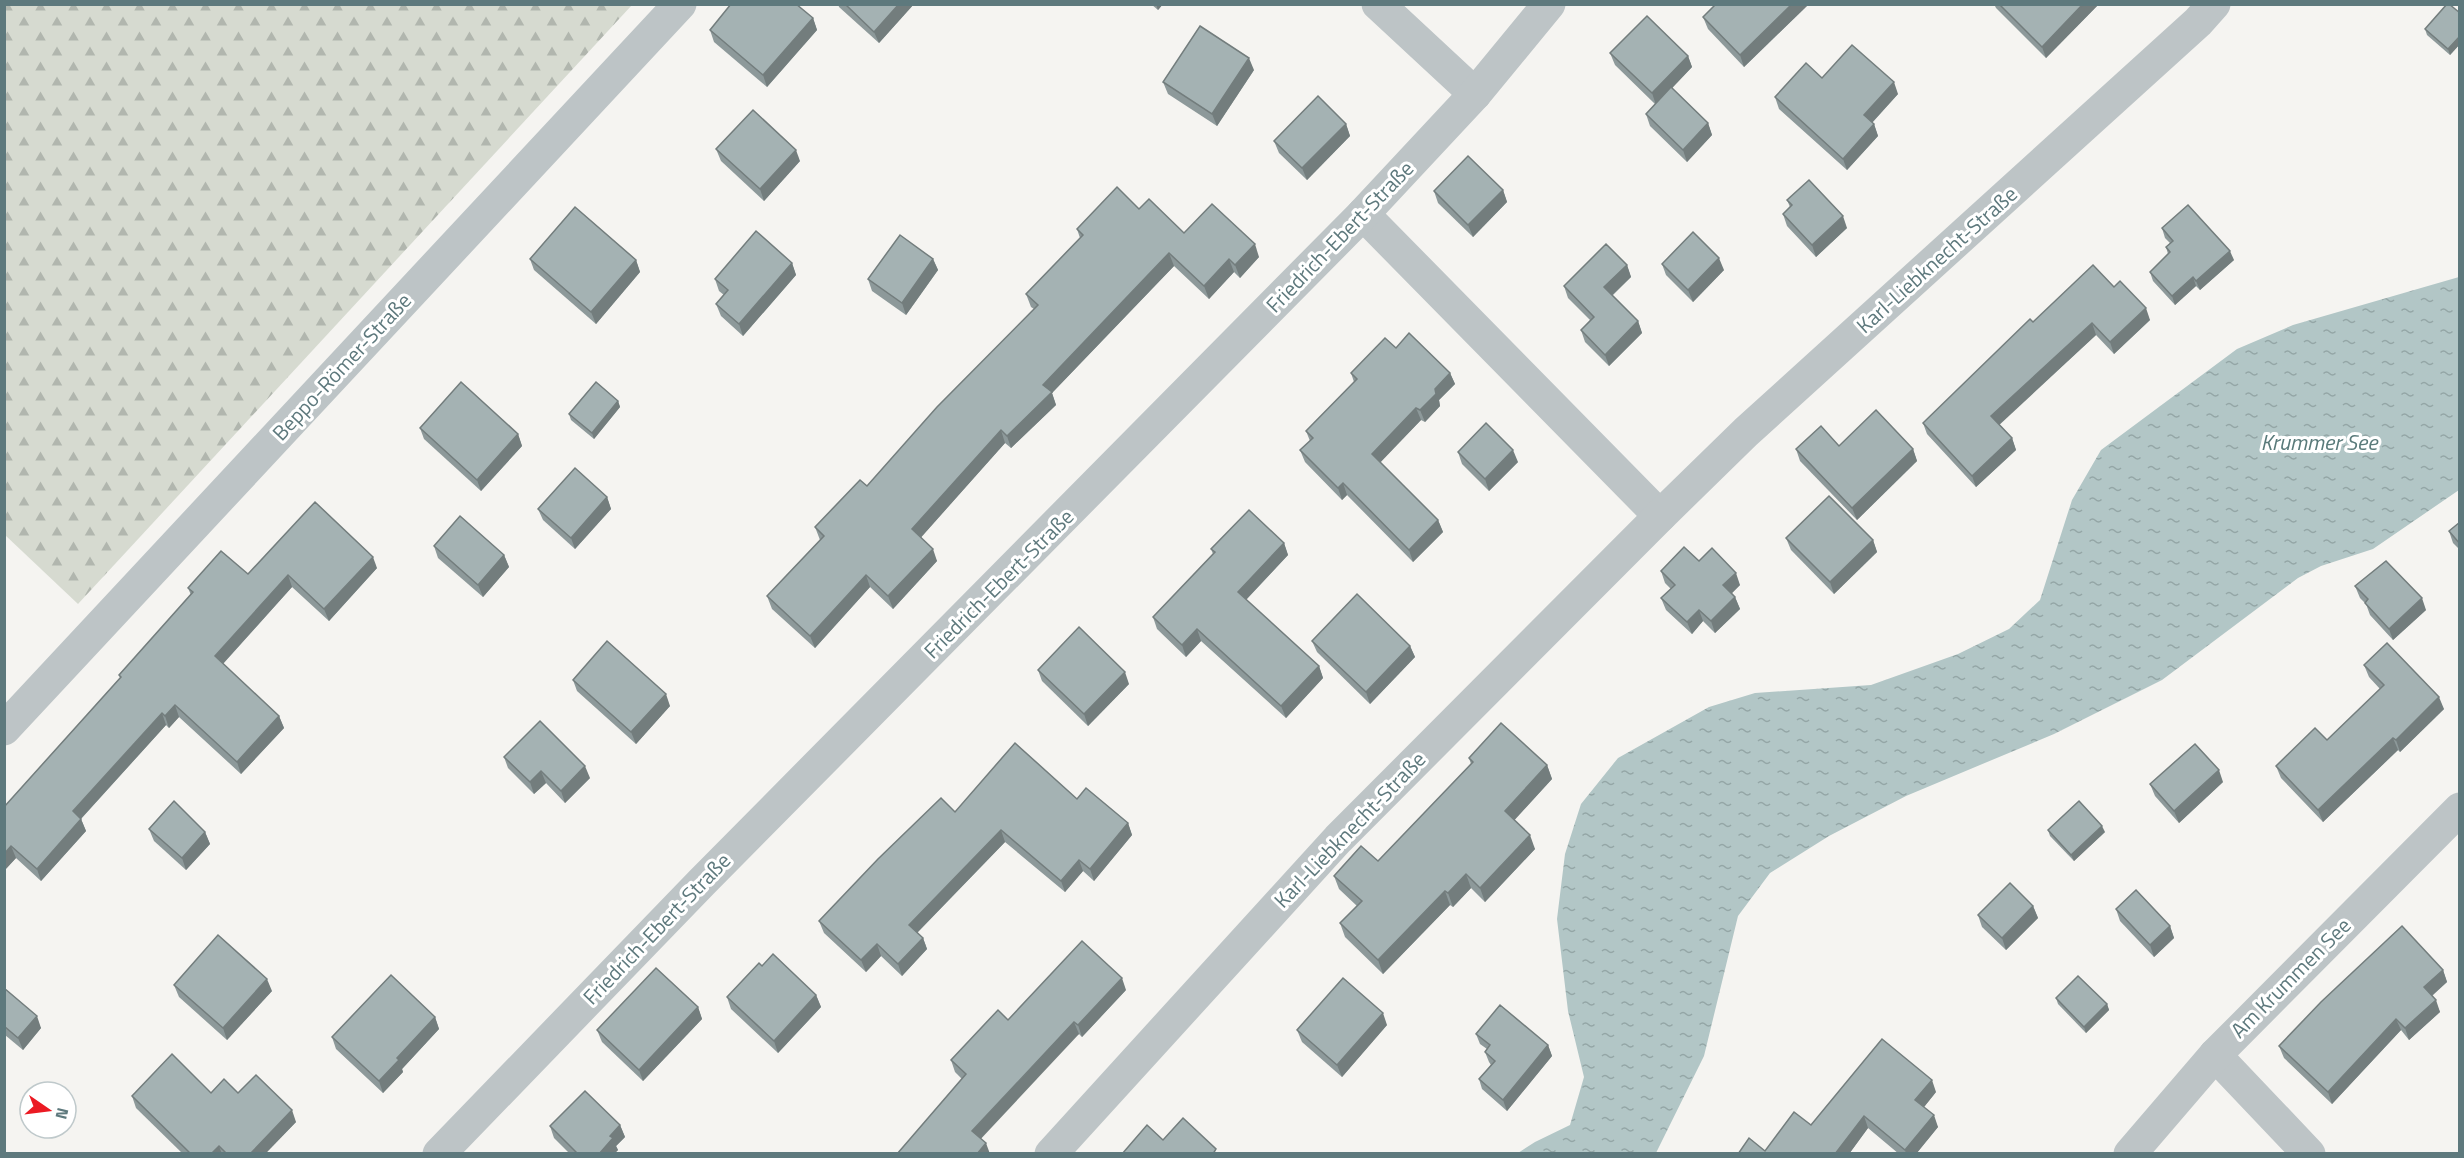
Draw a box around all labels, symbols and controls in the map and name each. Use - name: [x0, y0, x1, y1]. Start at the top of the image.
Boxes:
- street label: Friedrich-Ebert-Straße: [1258, 153, 1421, 320]
- street label: Karl-Liebknecht-Straße: [1849, 178, 2024, 340]
- street label: Beppo-Römer-Straße: [264, 285, 418, 447]
- water label: Krummer See: [2261, 425, 2379, 459]
- street label: Friedrich-Ebert-Straße: [916, 501, 1081, 666]
- street label: Karl-Liebknecht-Straße: [1266, 744, 1433, 915]
- street label: Friedrich-Ebert-Straße: [575, 845, 738, 1012]
- street label: Am Krummen See: [2223, 910, 2358, 1045]
- north arrow: [18, 1080, 78, 1140]
- text: N: [50, 1105, 76, 1122]

